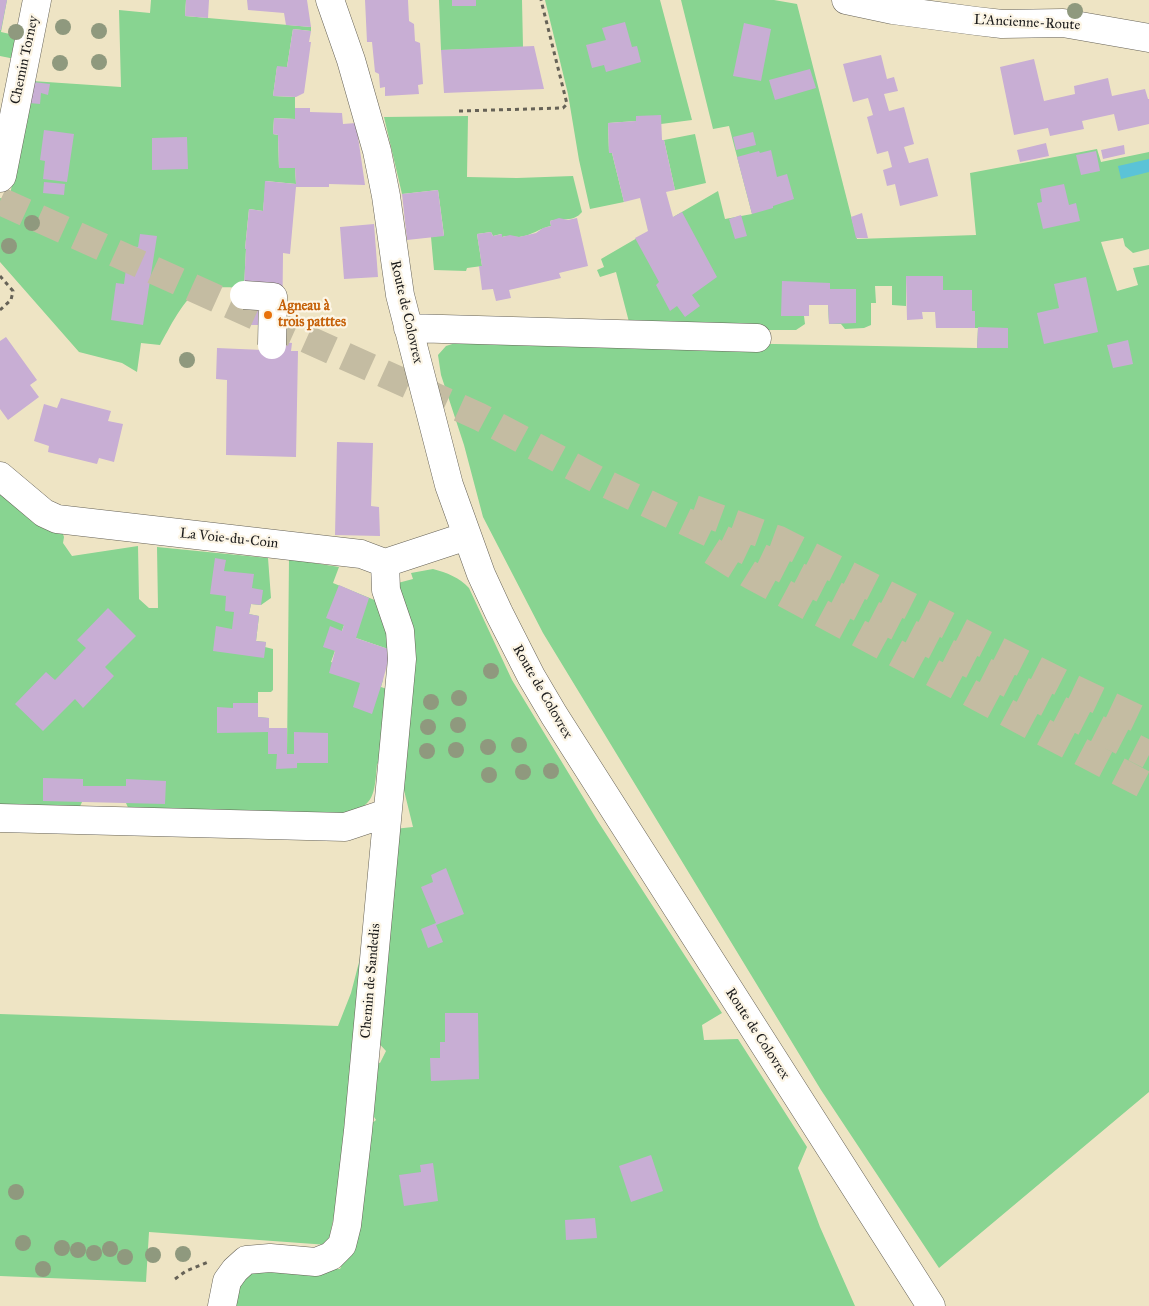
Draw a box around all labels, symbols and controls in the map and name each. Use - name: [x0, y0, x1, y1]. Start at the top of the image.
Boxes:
- street label: L'Ancienne-Route: [973, 12, 1081, 34]
- street label: Chemin Torney: [7, 14, 43, 106]
- street label: Route de Colovrex: [386, 259, 426, 365]
- place label: Agneau à trois patttes: [278, 299, 346, 332]
- marker: Agneau à trois patttes: [262, 309, 274, 321]
- street label: La Voie-du-Coin: [179, 525, 279, 553]
- street label: Route de Colovrex: [508, 642, 576, 742]
- street label: Chemin de Sandedis: [358, 923, 384, 1039]
- street label: Route de Colovrex: [721, 985, 793, 1083]

